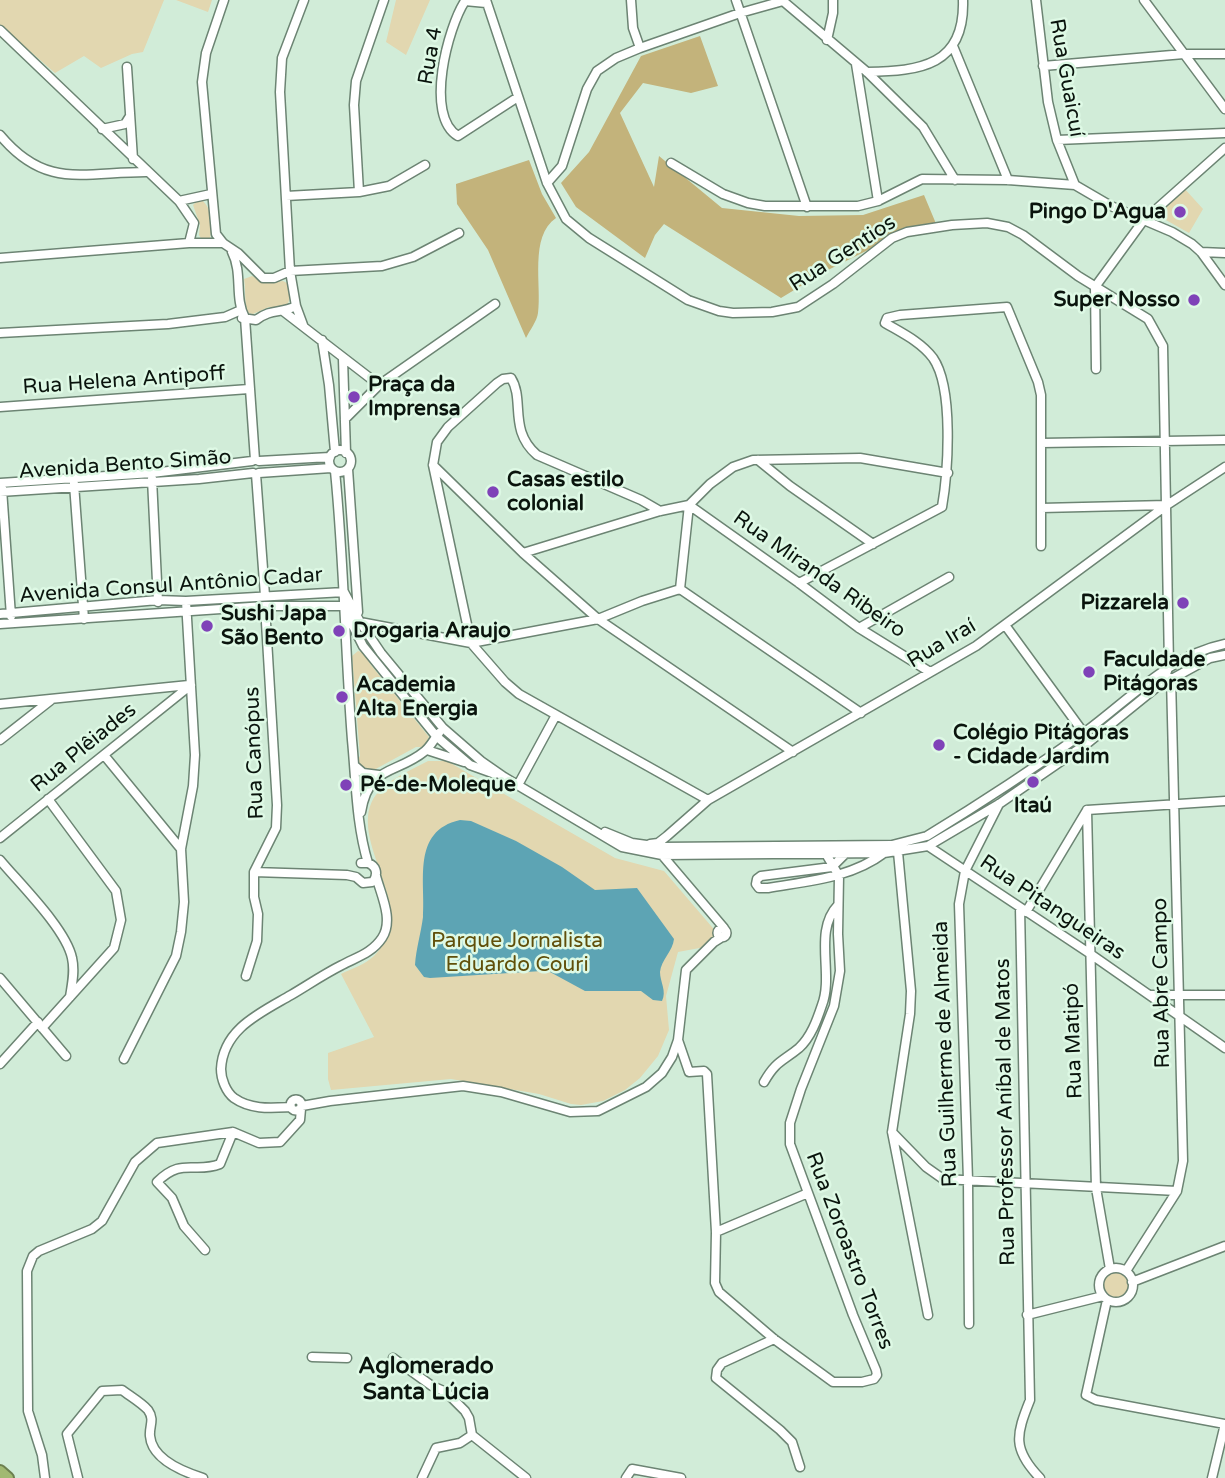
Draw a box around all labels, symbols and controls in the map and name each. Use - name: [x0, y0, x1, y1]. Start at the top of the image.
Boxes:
- street label: Rua Guaicuí: [1043, 17, 1089, 139]
- street label: Rua 4: [414, 25, 448, 87]
- place label: Pingo D'Agua: [1029, 199, 1166, 225]
- marker: Pingo D'Agua: [1172, 204, 1188, 220]
- street label: Rua Gentios: [785, 210, 901, 298]
- place label: Super Nosso: [1054, 287, 1180, 313]
- marker: Super Nosso: [1186, 292, 1202, 308]
- street label: Rua Helena Antipoff: [22, 361, 226, 401]
- place label: Praça da Imprensa: [368, 372, 461, 422]
- marker: Praça da Imprensa: [346, 389, 362, 405]
- street label: Avenida Bento Simão: [18, 445, 232, 485]
- place label: Casas estilo colonial: [507, 467, 624, 517]
- marker: Casas estilo colonial: [485, 484, 501, 500]
- street label: Rua Miranda Ribeiro: [728, 506, 910, 644]
- street label: Avenida Consul Antônio Cadar: [18, 563, 324, 609]
- place label: Pizzarela: [1080, 590, 1169, 616]
- marker: Pizzarela: [1175, 595, 1191, 611]
- place label: Sushi Japa São Bento: [221, 601, 327, 651]
- street label: Rua Iraí: [903, 614, 981, 674]
- marker: Sushi Japa São Bento: [199, 618, 215, 634]
- place label: Drogaria Araujo: [353, 618, 511, 644]
- marker: Drogaria Araujo: [331, 623, 347, 639]
- place label: Faculdade Pitágoras: [1103, 647, 1205, 697]
- marker: Faculdade Pitágoras: [1081, 664, 1097, 680]
- place label: Academia Alta Energia: [356, 672, 478, 722]
- street label: Rua Canópus: [240, 686, 270, 820]
- marker: Academia Alta Energia: [334, 689, 350, 705]
- street label: Rua Plêiades: [26, 698, 142, 798]
- place label: Colégio Pitágoras - Cidade Jardim: [953, 720, 1129, 770]
- marker: Colégio Pitágoras - Cidade Jardim: [931, 737, 947, 753]
- place label: Pé-de-Moleque: [360, 772, 516, 798]
- marker: Itaú: [1025, 774, 1041, 790]
- marker: Pé-de-Moleque: [338, 777, 354, 793]
- place label: Itaú: [1014, 793, 1052, 819]
- street label: Rua Pitangueiras: [975, 850, 1129, 966]
- street label: Rua Abre Campo: [1148, 898, 1176, 1068]
- street label: Rua Guilherme de Almeida: [929, 920, 963, 1188]
- park label: Parque Jornalista Eduardo Couri: [431, 928, 603, 978]
- street label: Rua Professor Aníbal de Matos: [991, 958, 1021, 1266]
- street label: Rua Matipó: [1059, 983, 1089, 1099]
- street label: Rua Zoroastro Torres: [800, 1149, 898, 1353]
- district label: Aglomerado Santa Lúcia: [358, 1353, 494, 1407]

